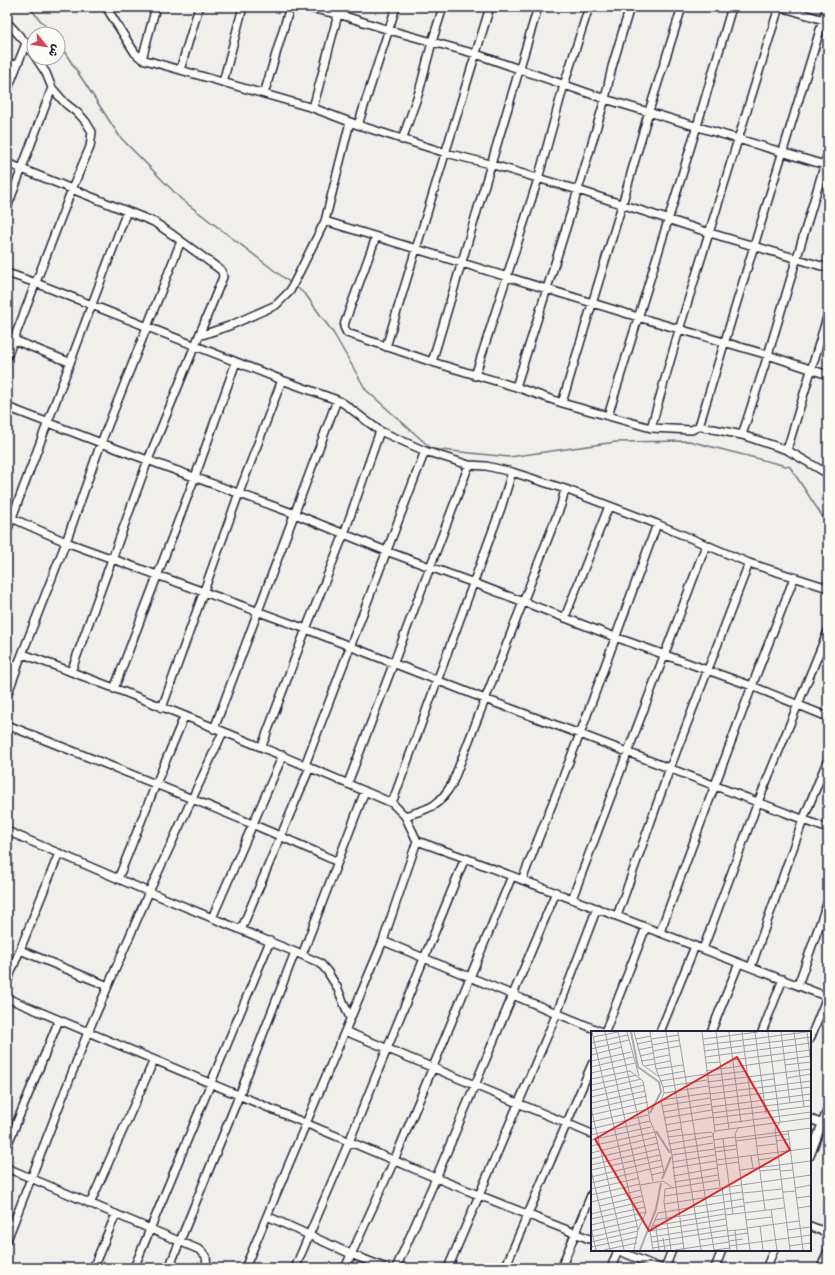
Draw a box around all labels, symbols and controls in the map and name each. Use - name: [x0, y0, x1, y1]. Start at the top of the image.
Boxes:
- north arrow: [26, 26, 66, 66]
- text: ش: [45, 42, 65, 61]
- inset map: [591, 1031, 811, 1251]

